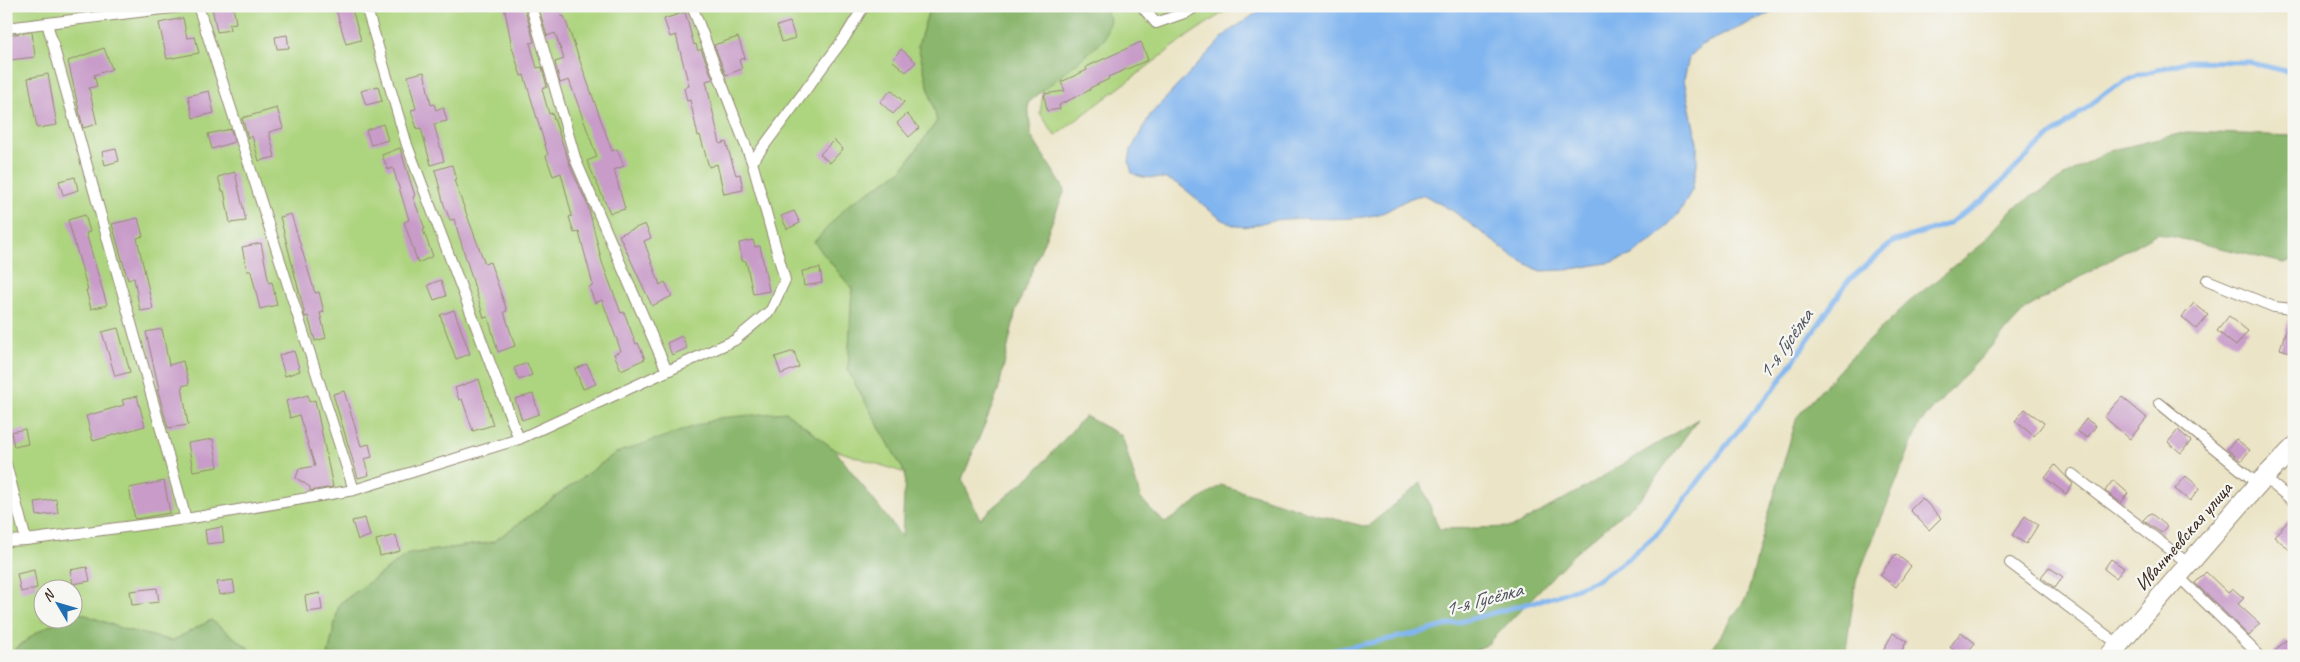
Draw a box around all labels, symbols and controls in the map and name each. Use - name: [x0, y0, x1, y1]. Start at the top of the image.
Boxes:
- water label: 1-я Гусёлка: [1751, 302, 1820, 384]
- street label: Ивантеевская улица: [2129, 475, 2239, 596]
- water label: 1-я Гусёлка: [1441, 576, 1527, 622]
- north arrow: [32, 580, 82, 630]
- text: N: [39, 586, 59, 605]

